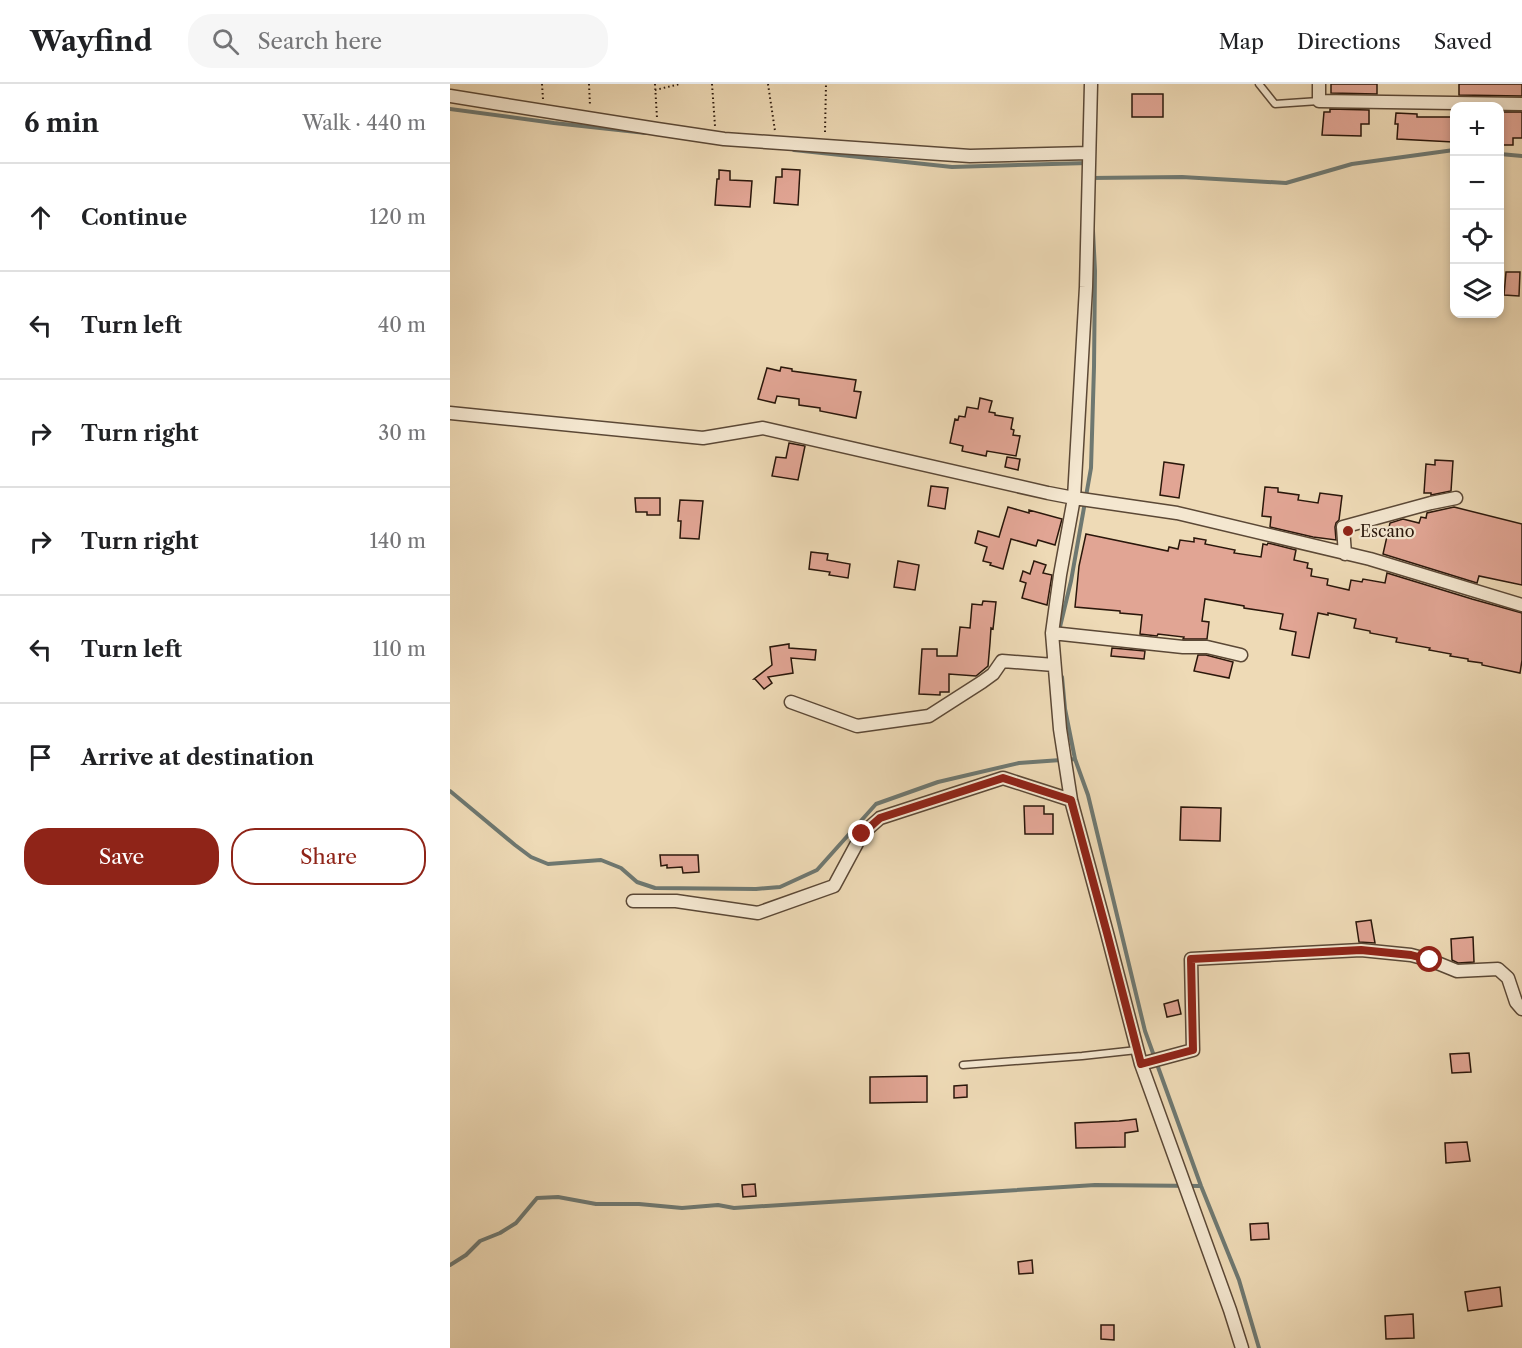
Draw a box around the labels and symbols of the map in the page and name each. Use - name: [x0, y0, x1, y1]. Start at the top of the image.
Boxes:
- place label: Escano: [1360, 521, 1415, 541]
- marker: Escano: [1341, 524, 1355, 538]
- route end: [848, 820, 874, 846]
- route start: [1416, 946, 1442, 972]

